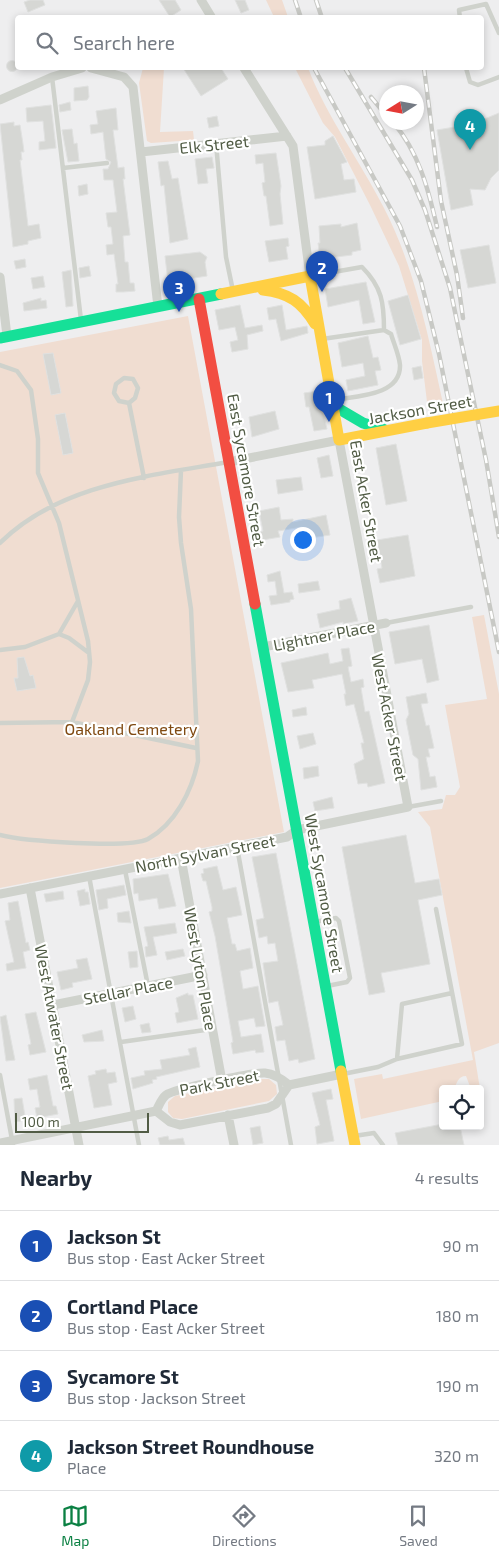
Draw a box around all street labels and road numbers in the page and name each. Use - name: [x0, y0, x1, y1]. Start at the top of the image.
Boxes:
- street label: Elk Street: [178, 131, 250, 157]
- street label: Jackson Street: [367, 391, 473, 427]
- street label: East Sycamore Street: [224, 392, 270, 548]
- street label: East Acker Street: [347, 439, 387, 563]
- street label: Lightner Place: [271, 616, 377, 654]
- street label: West Acker Street: [368, 652, 412, 782]
- street label: West Sycamore Street: [302, 812, 348, 974]
- street label: North Sylvan Street: [134, 830, 276, 876]
- street label: West Lyton Place: [181, 906, 221, 1032]
- street label: West Atwater Street: [32, 943, 78, 1091]
- street label: Stellar Place: [82, 972, 174, 1008]
- street label: Park Street: [178, 1065, 260, 1099]

